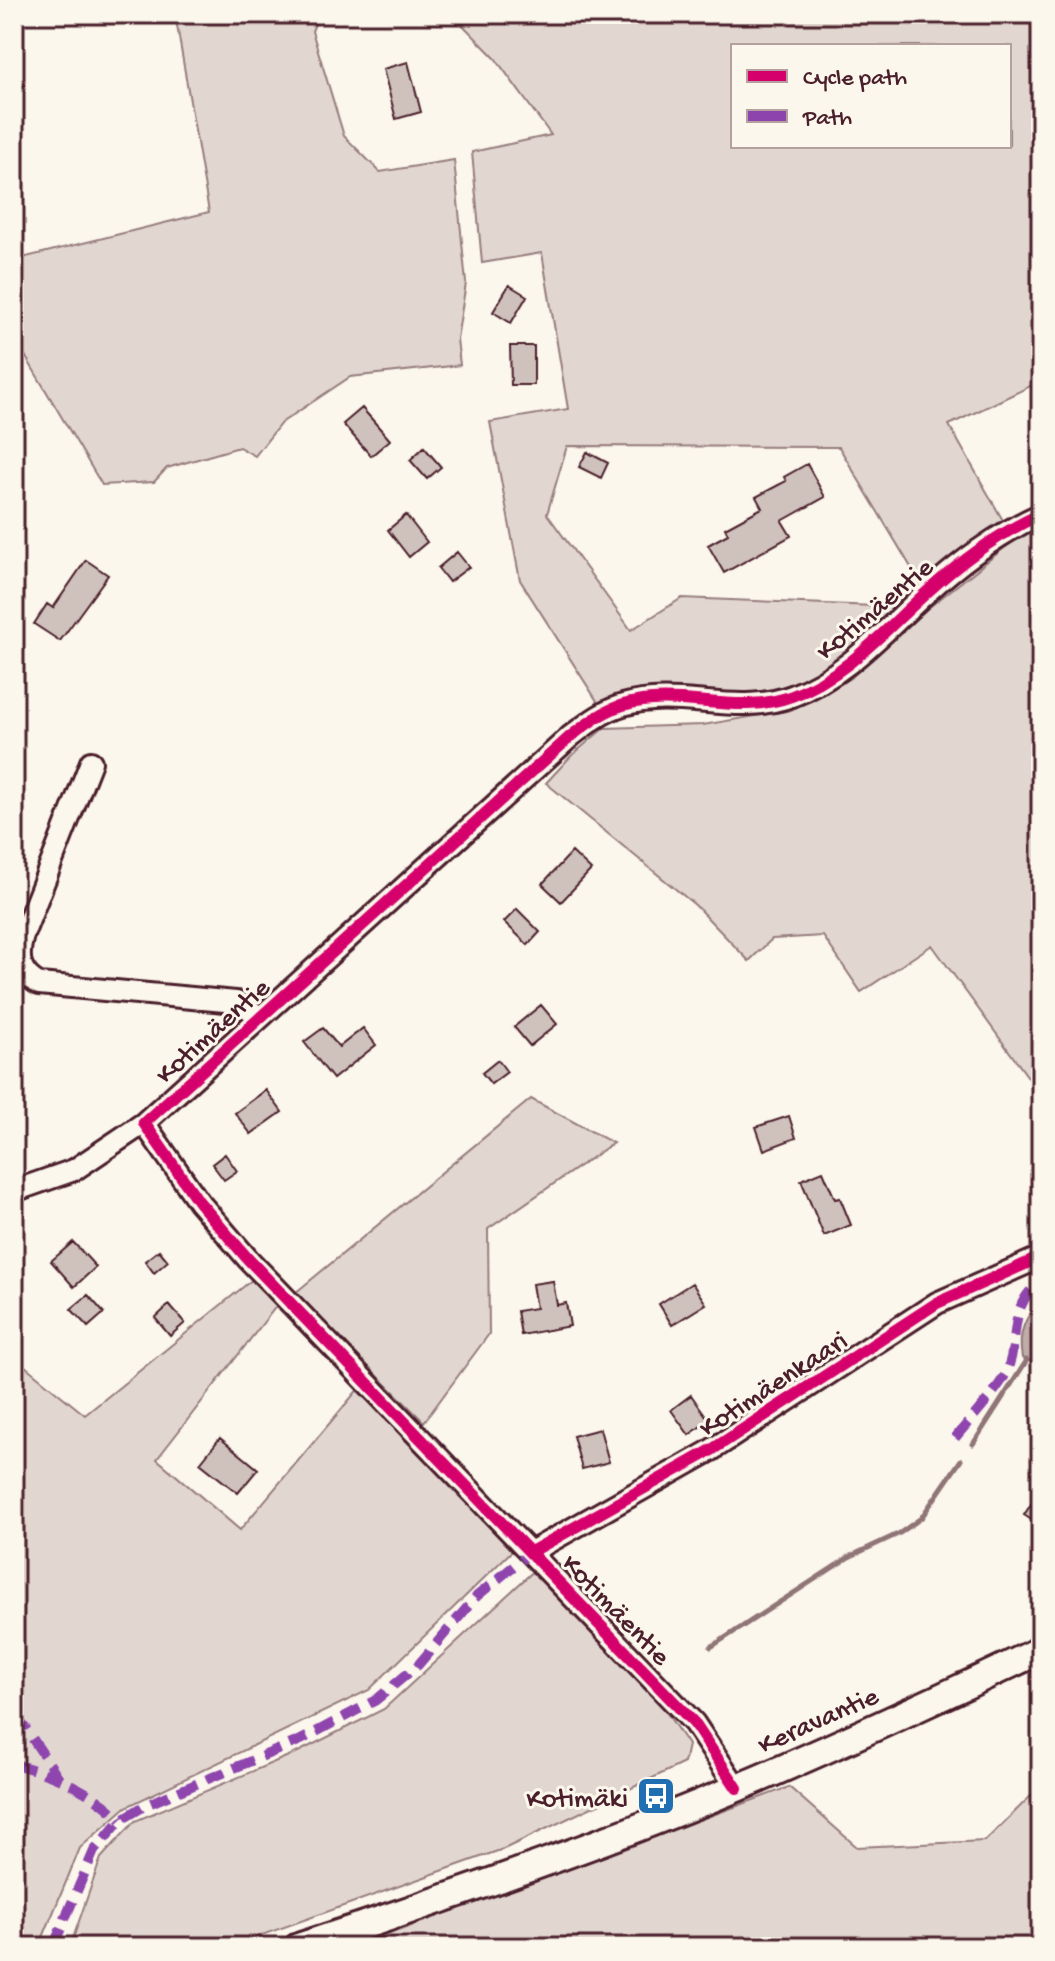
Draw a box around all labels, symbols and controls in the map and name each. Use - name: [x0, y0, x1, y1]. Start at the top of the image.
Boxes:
- legend: [731, 44, 1011, 148]
- text: Cycle path: [803, 65, 907, 94]
- text: Path: [802, 105, 852, 134]
- street label: Kotimäentie: [811, 552, 942, 669]
- street label: Kotimäentie: [150, 972, 278, 1092]
- street label: Kotimäenkaari: [694, 1326, 855, 1446]
- street label: Kotimäentie: [553, 1548, 677, 1674]
- street label: Keravantie: [753, 1681, 885, 1763]
- bus stop icon: Kotimäki: [635, 1775, 677, 1817]
- place label: Kotimäki: [527, 1784, 628, 1817]

